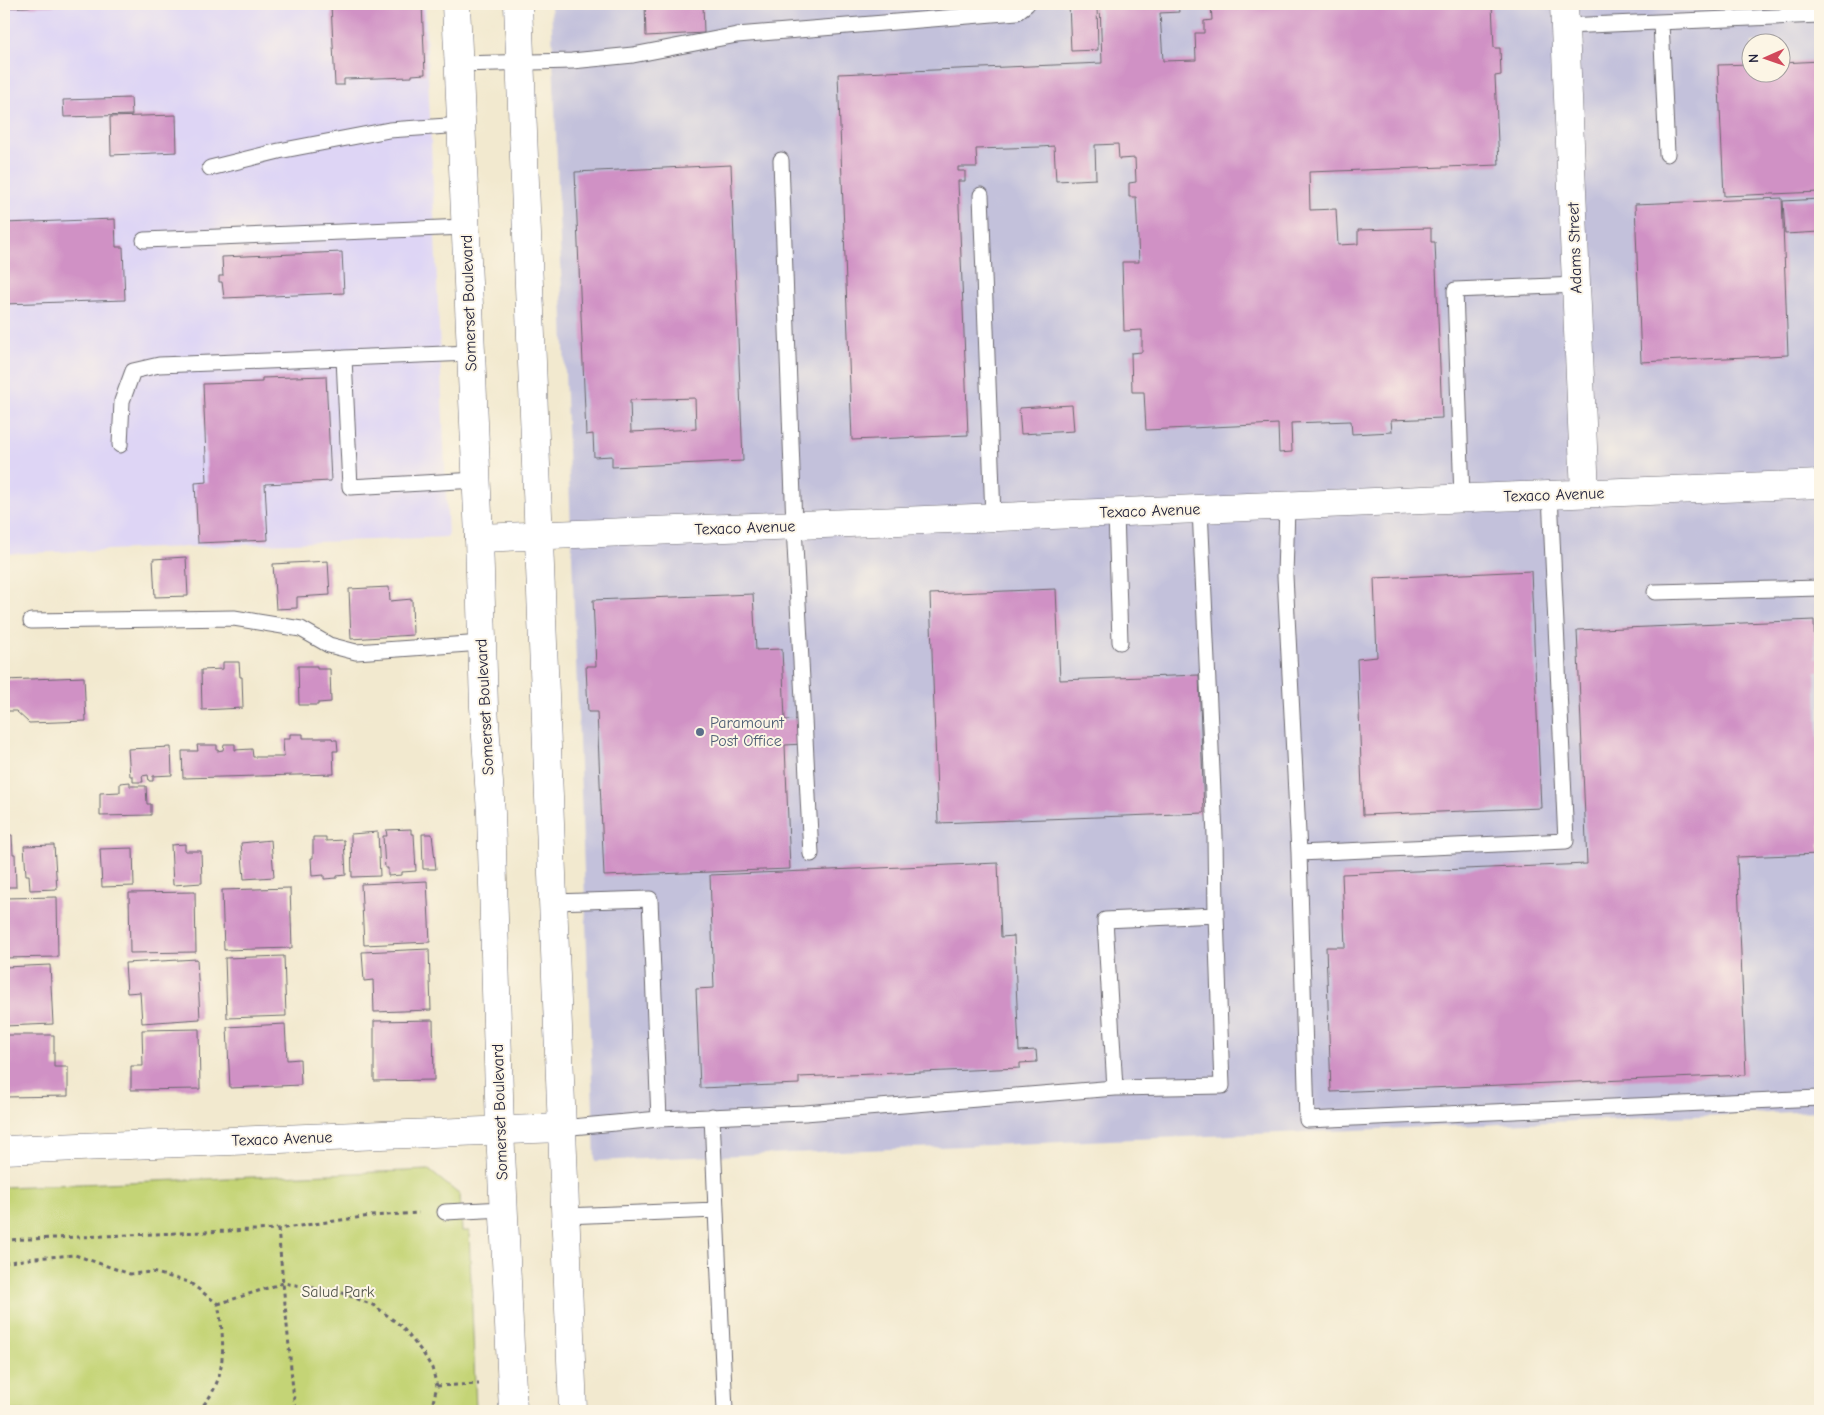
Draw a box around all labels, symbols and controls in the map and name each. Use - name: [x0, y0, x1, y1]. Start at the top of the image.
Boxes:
- north arrow: [1742, 32, 1792, 82]
- text: N: [1745, 54, 1762, 63]
- street label: Adams Street: [1564, 202, 1586, 294]
- street label: Somerset Boulevard: [458, 234, 480, 372]
- street label: Texaco Avenue: [1503, 484, 1605, 506]
- street label: Texaco Avenue: [1099, 500, 1201, 522]
- street label: Texaco Avenue: [694, 517, 796, 539]
- street label: Somerset Boulevard: [472, 638, 498, 776]
- place label: Paramount Post Office: [710, 714, 785, 750]
- marker: Paramount Post Office: [694, 726, 706, 738]
- street label: Somerset Boulevard: [489, 1043, 511, 1181]
- street label: Texaco Avenue: [231, 1128, 333, 1150]
- park label: Salud Park: [301, 1283, 375, 1301]

